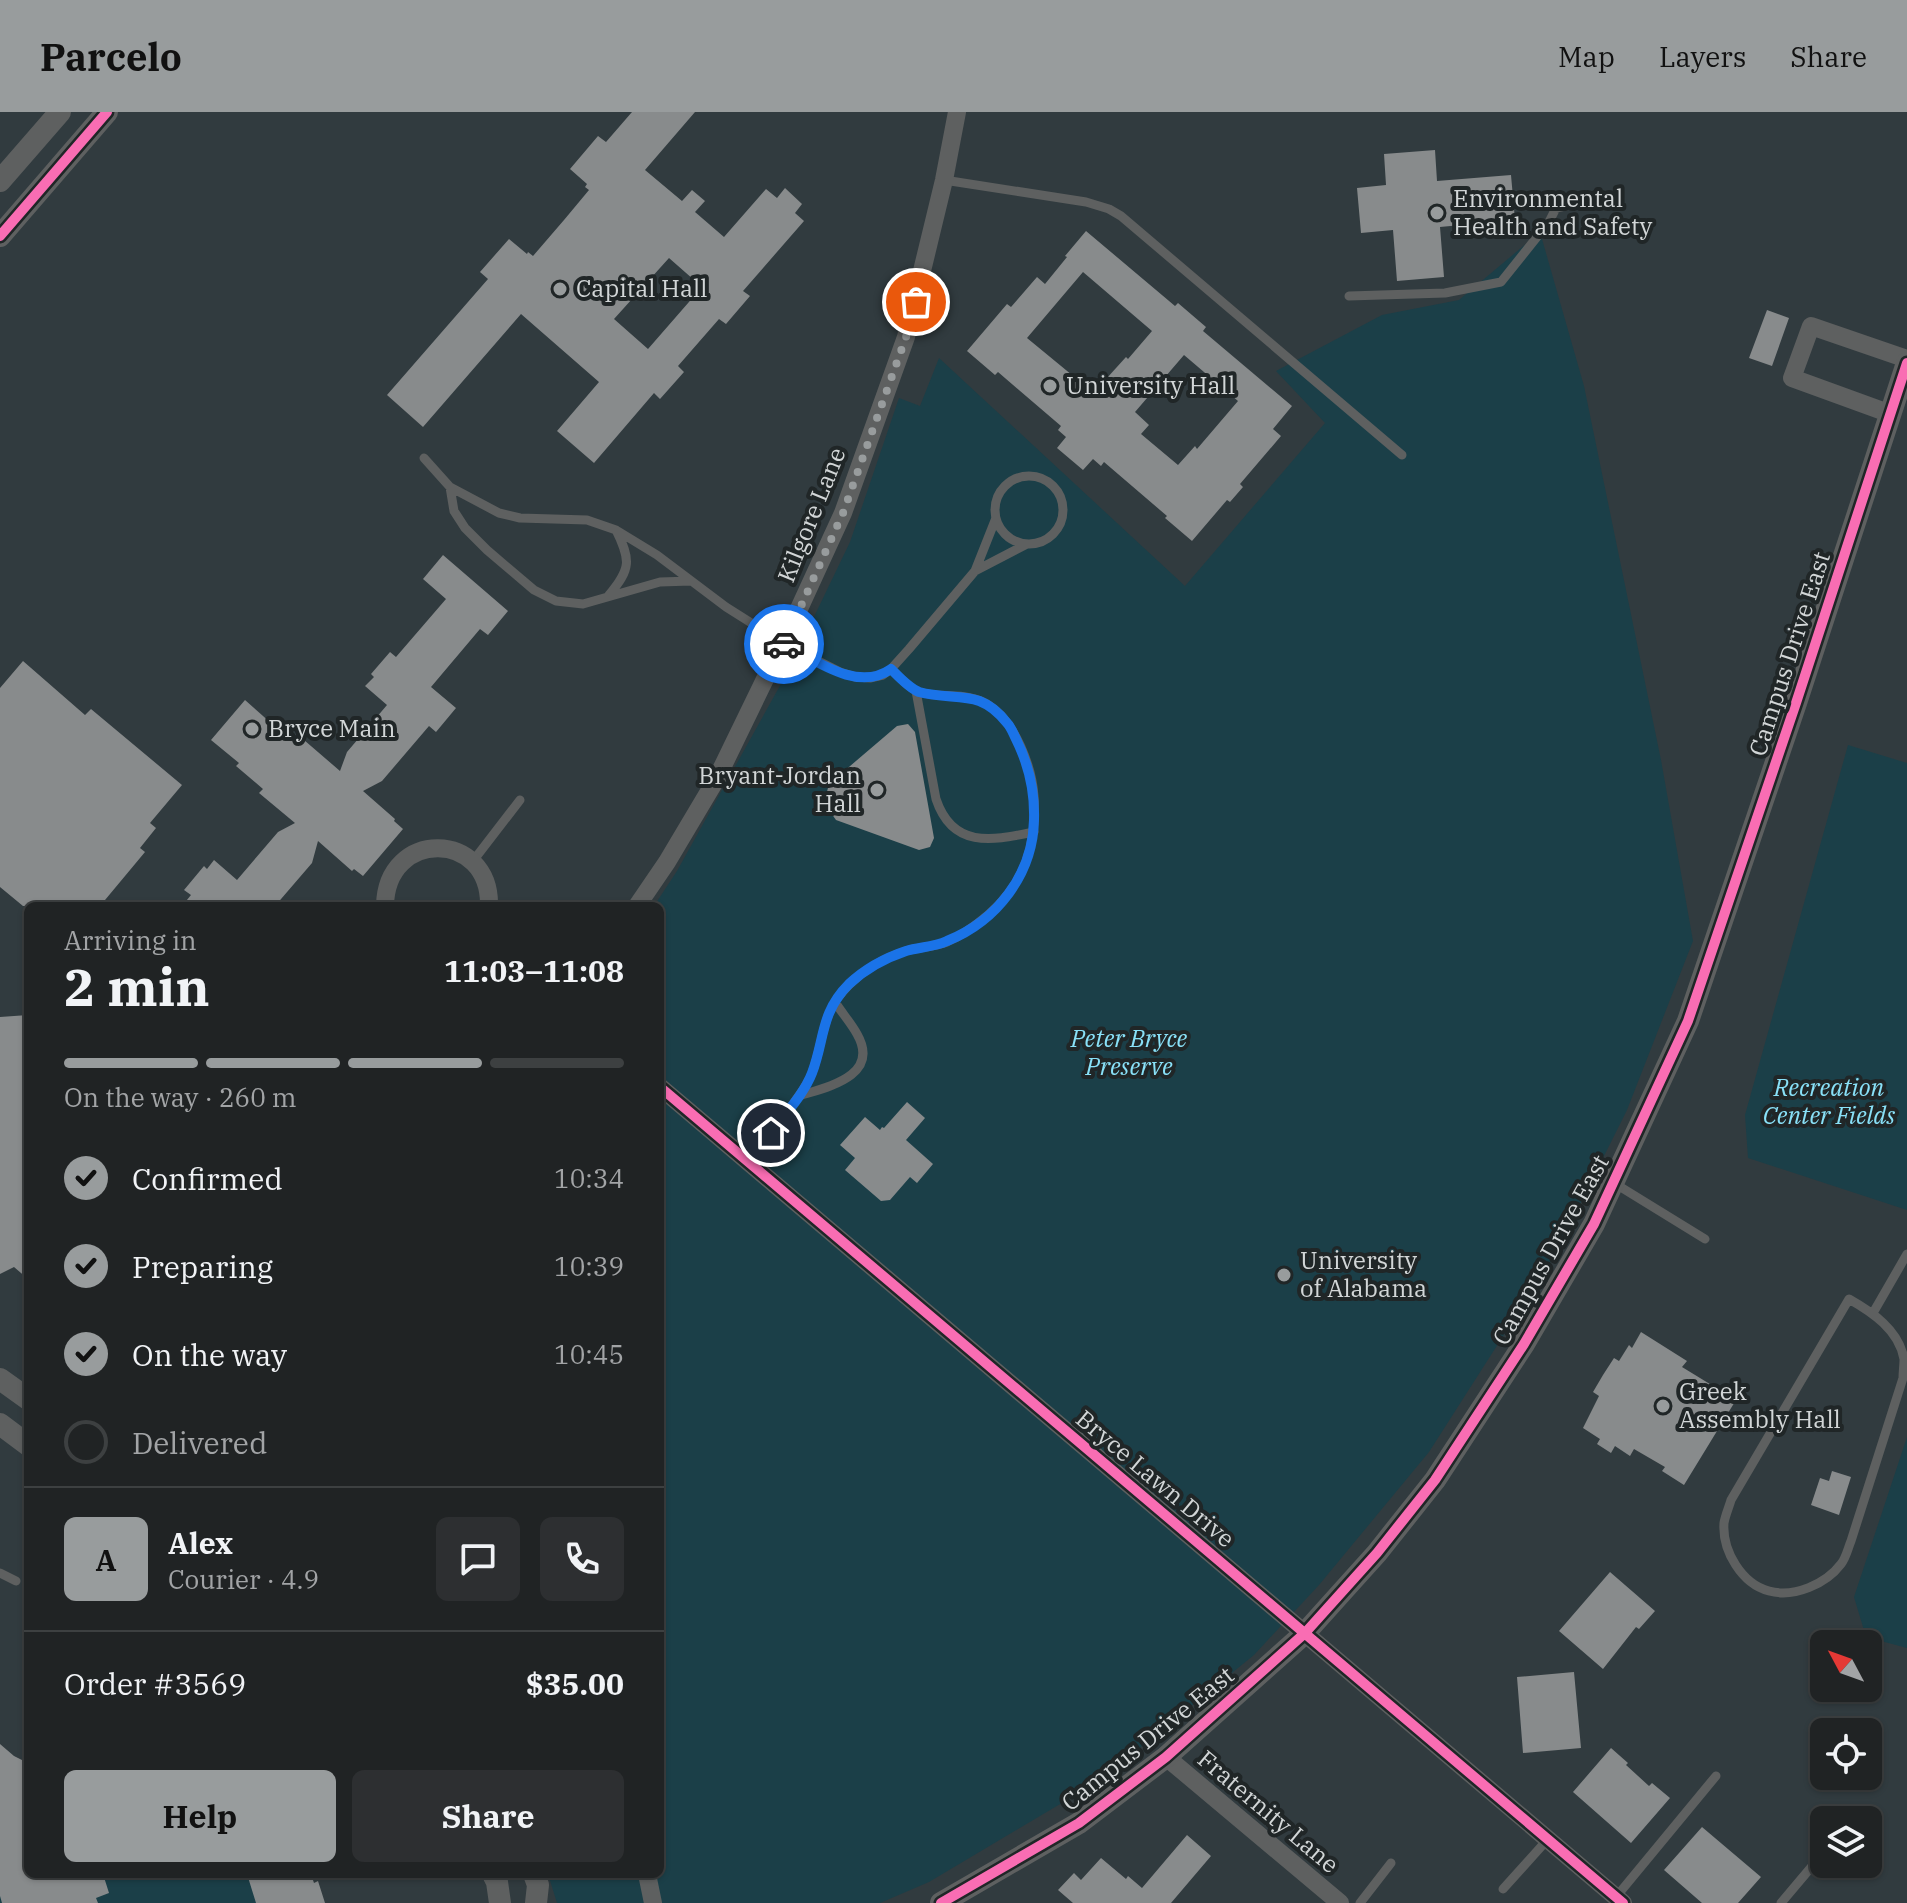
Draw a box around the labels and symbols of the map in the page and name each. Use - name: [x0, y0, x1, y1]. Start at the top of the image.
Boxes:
- place label: Environmental Health and Safety: [1453, 182, 1652, 242]
- marker: Environmental Health and Safety: [1428, 204, 1446, 222]
- pin: [882, 268, 950, 336]
- place label: Capital Hall: [576, 272, 707, 304]
- marker: Capital Hall: [551, 280, 569, 298]
- place label: University Hall: [1066, 369, 1235, 401]
- marker: University Hall: [1041, 377, 1059, 395]
- street label: Kilgore Lane: [769, 442, 853, 587]
- street label: Campus Drive East: [1741, 548, 1837, 760]
- courier: [744, 604, 824, 684]
- place label: Bryce Main: [268, 712, 396, 744]
- marker: Bryce Main: [243, 720, 261, 738]
- place label: Bryant-Jordan Hall: [698, 759, 861, 819]
- marker: Bryant-Jordan Hall: [868, 781, 886, 799]
- park label: Peter Bryce Preserve: [1070, 1022, 1188, 1082]
- park label: Recreation Center Fields: [1763, 1071, 1895, 1131]
- pin: [737, 1099, 805, 1167]
- street label: Campus Drive East: [1485, 1149, 1616, 1350]
- place label: University of Alabama: [1300, 1244, 1427, 1304]
- marker: University of Alabama: [1275, 1266, 1293, 1284]
- place label: Greek Assembly Hall: [1679, 1375, 1841, 1435]
- marker: Greek Assembly Hall: [1654, 1397, 1672, 1415]
- street label: Bryce Lawn Drive: [1070, 1402, 1242, 1554]
- north arrow: [1810, 1630, 1882, 1702]
- street label: Campus Drive East: [1055, 1659, 1240, 1818]
- street label: Fraternity Lane: [1191, 1743, 1346, 1880]

